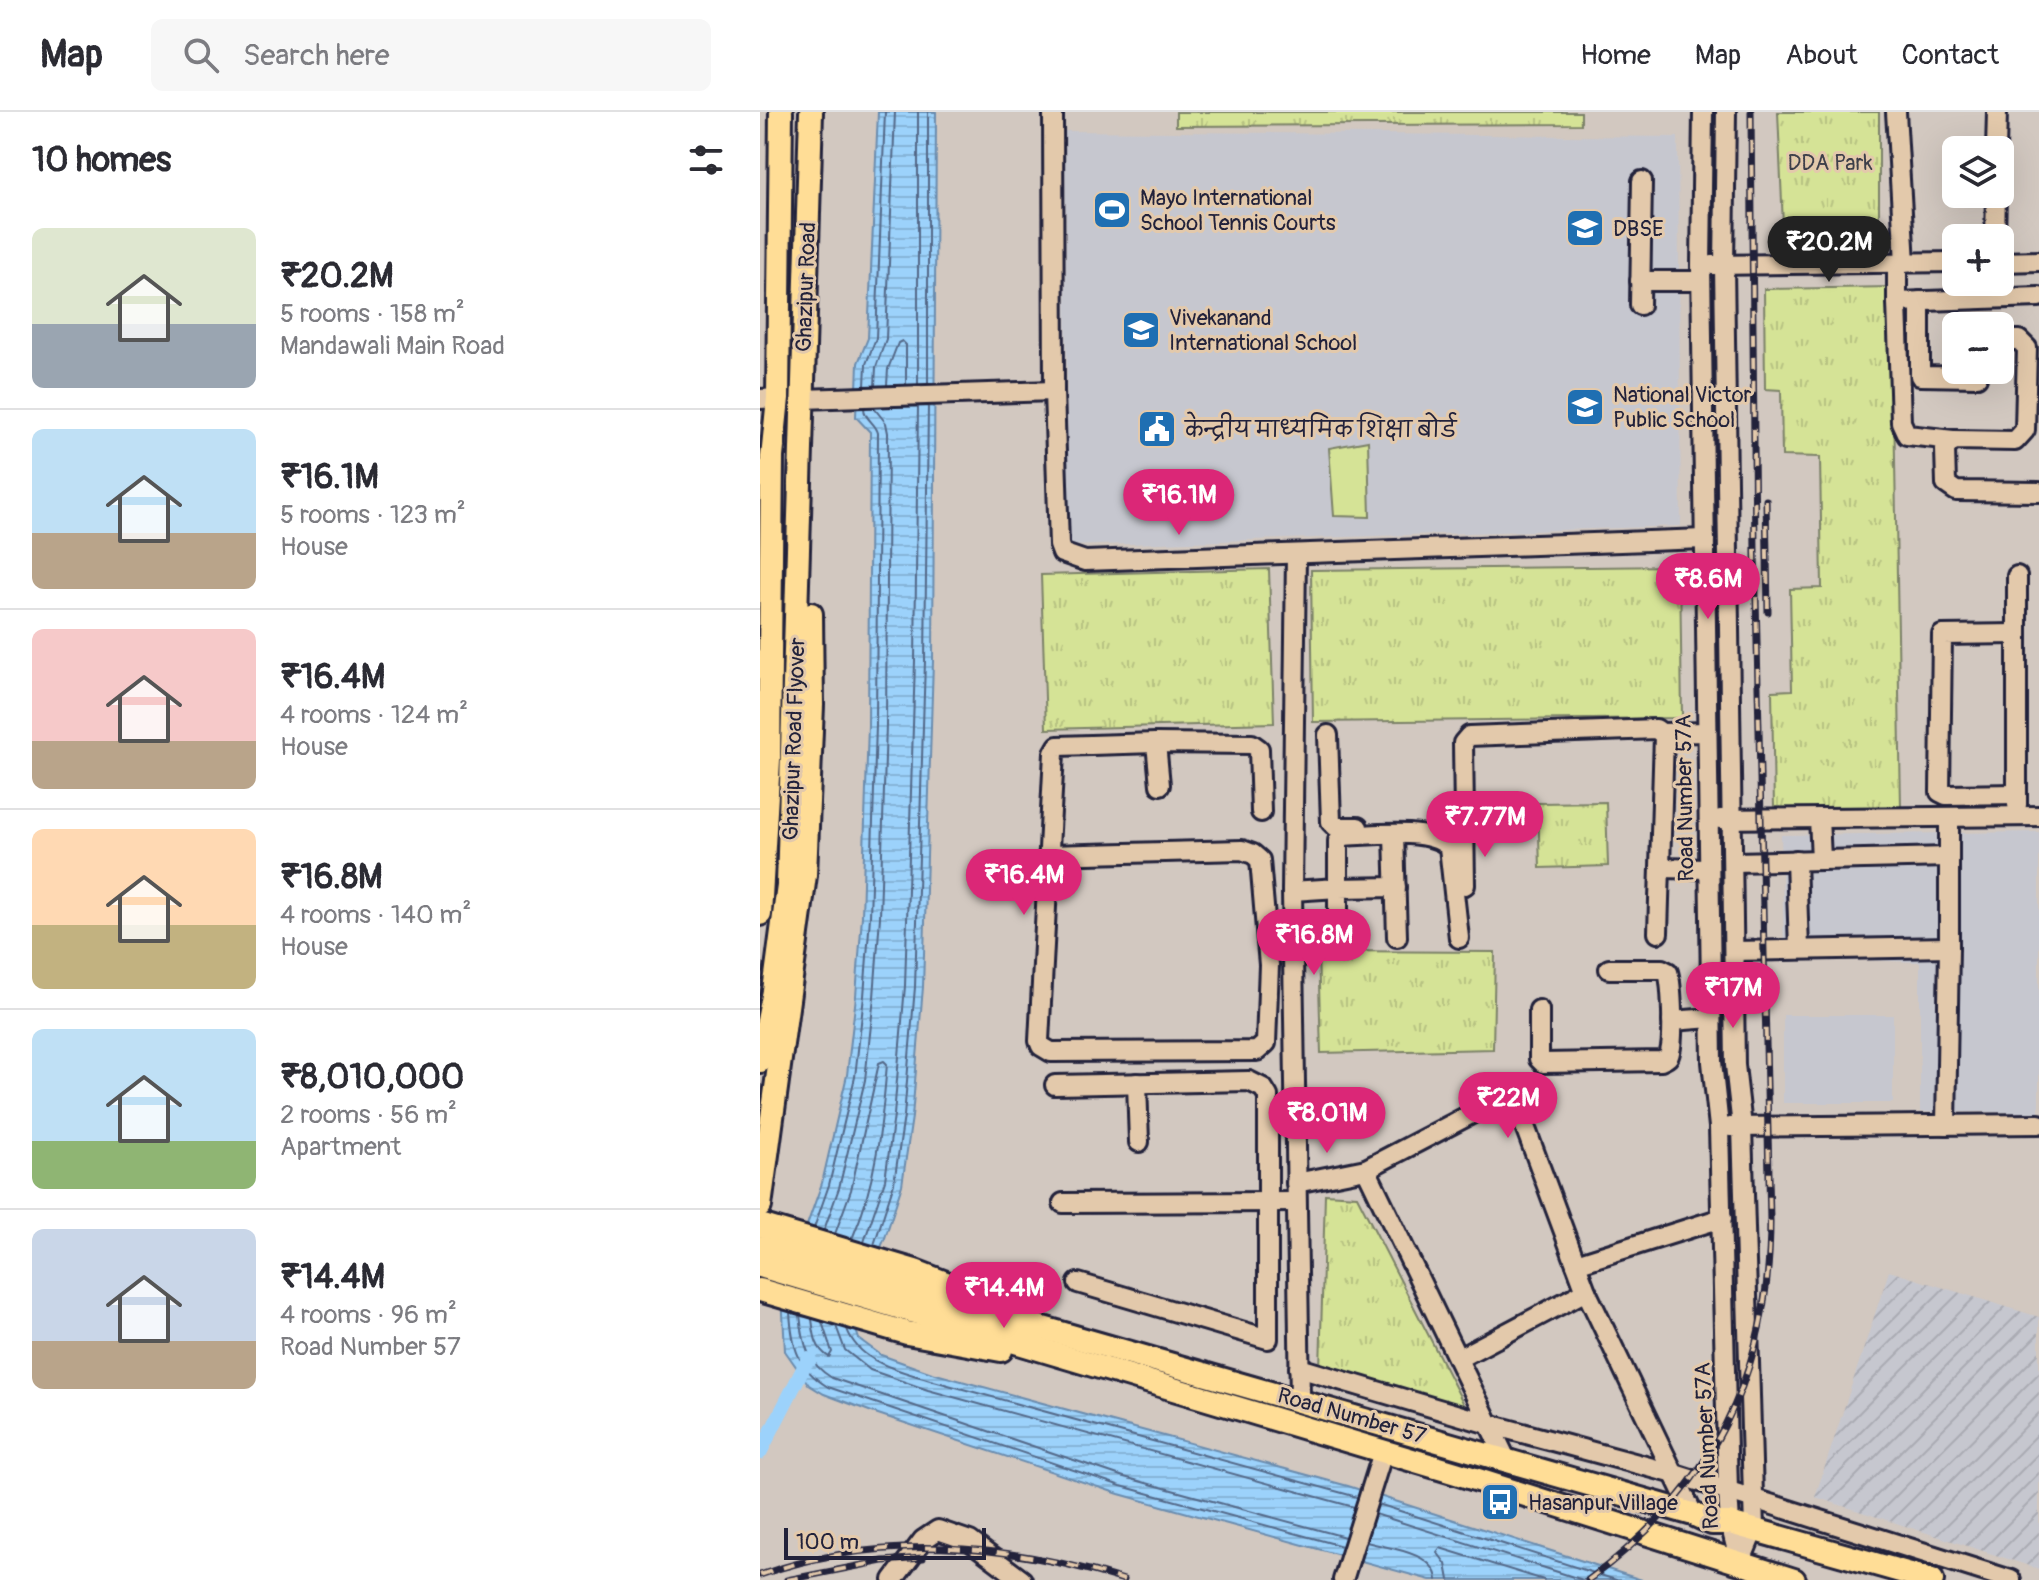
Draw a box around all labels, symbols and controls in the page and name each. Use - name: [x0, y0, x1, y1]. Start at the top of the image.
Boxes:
- search box: [151, 19, 711, 91]
- text: Map: [40, 31, 103, 79]
- icon: search: [179, 33, 223, 77]
- text: Search here: [243, 37, 390, 74]
- text: Home: [1580, 38, 1651, 73]
- text: Map: [1695, 38, 1741, 73]
- text: About: [1785, 38, 1858, 73]
- text: Contact: [1902, 38, 1999, 73]
- map controls: [1942, 136, 2014, 384]
- button: layers: [1942, 136, 2014, 208]
- icon: filters: [684, 138, 728, 182]
- text: 10 homes: [32, 139, 171, 182]
- park label: DDA Park: [1787, 149, 1873, 177]
- place label: Mayo International School Tennis Courts: [1140, 184, 1336, 237]
- sports icon: Mayo International School Tennis Courts: [1091, 189, 1133, 231]
- school or university icon: DBSE: [1564, 207, 1606, 249]
- place label: DBSE: [1613, 215, 1664, 243]
- pin: ₹20.2M: [1764, 216, 1894, 284]
- street label: Ghazipur Road: [790, 222, 822, 353]
- button: +: [1942, 224, 2014, 296]
- text: ₹20.2M: [1786, 226, 1872, 258]
- text: ₹20.2M: [280, 255, 394, 298]
- icon: home: [96, 260, 192, 356]
- text: 5 rooms · 158 m²: [280, 298, 465, 330]
- place label: Vivekanand International School: [1169, 304, 1357, 357]
- school or university icon: Vivekanand International School: [1120, 309, 1162, 351]
- button: −: [1942, 312, 2014, 384]
- text: Mandawali Main Road: [280, 330, 505, 362]
- place label: National Victor Public School: [1613, 381, 1751, 434]
- school or university icon: National Victor Public School: [1564, 386, 1606, 428]
- public building icon: केन्द्रीय माध्यमिक शिक्षा बोर्ड: [1136, 408, 1178, 450]
- place label: केन्द्रीय माध्यमिक शिक्षा बोर्ड: [1184, 411, 1458, 444]
- text: ₹16.1M: [280, 456, 379, 499]
- icon: home: [96, 461, 192, 557]
- pin: ₹16.1M: [1114, 469, 1244, 537]
- text: ₹16.1M: [1141, 479, 1217, 511]
- text: 5 rooms · 123 m²: [280, 499, 466, 531]
- text: House: [280, 531, 348, 563]
- pin: ₹8.6M: [1652, 553, 1764, 621]
- text: ₹8.6M: [1674, 563, 1742, 595]
- street label: Ghazipur Road Flyover: [776, 637, 812, 841]
- text: ₹16.4M: [280, 656, 385, 699]
- icon: home: [96, 661, 192, 757]
- text: 4 rooms · 124 m²: [280, 699, 468, 731]
- street label: Road Number 57A: [1670, 714, 1700, 882]
- text: House: [280, 731, 348, 763]
- pin: ₹7.77M: [1420, 791, 1550, 859]
- text: ₹7.77M: [1444, 801, 1526, 833]
- pin: ₹16.4M: [959, 849, 1089, 917]
- text: ₹16.8M: [280, 856, 383, 899]
- text: ₹16.4M: [984, 859, 1064, 891]
- icon: home: [96, 861, 192, 957]
- text: 4 rooms · 140 m²: [280, 899, 471, 931]
- pin: ₹16.8M: [1249, 909, 1379, 977]
- text: ₹16.8M: [1275, 919, 1353, 951]
- text: House: [280, 931, 348, 963]
- pin: ₹17M: [1686, 962, 1780, 1030]
- text: ₹17M: [1704, 972, 1762, 1004]
- text: ₹8,010,000: [280, 1056, 464, 1099]
- icon: home: [96, 1061, 192, 1157]
- pin: ₹22M: [1461, 1072, 1555, 1140]
- text: ₹22M: [1476, 1082, 1540, 1114]
- pin: ₹8.01M: [1262, 1087, 1392, 1155]
- text: ₹8.01M: [1286, 1097, 1368, 1129]
- text: 2 rooms · 56 m²: [280, 1099, 457, 1131]
- text: Apartment: [280, 1131, 401, 1163]
- text: ₹14.4M: [280, 1256, 385, 1299]
- icon: home: [96, 1261, 192, 1357]
- pin: ₹14.4M: [939, 1262, 1069, 1330]
- text: ₹14.4M: [964, 1272, 1044, 1304]
- text: 4 rooms · 96 m²: [280, 1299, 457, 1331]
- text: Road Number 57: [280, 1331, 461, 1363]
- street label: Road Number 57A: [1689, 1362, 1725, 1530]
- street label: Road Number 57: [1274, 1381, 1429, 1451]
- bus stop icon: Hasanpur Village: [1479, 1481, 1521, 1523]
- place label: Hasanpur Village: [1528, 1489, 1678, 1517]
- scale bar: [784, 1524, 986, 1560]
- text: 100 m: [796, 1528, 859, 1556]

